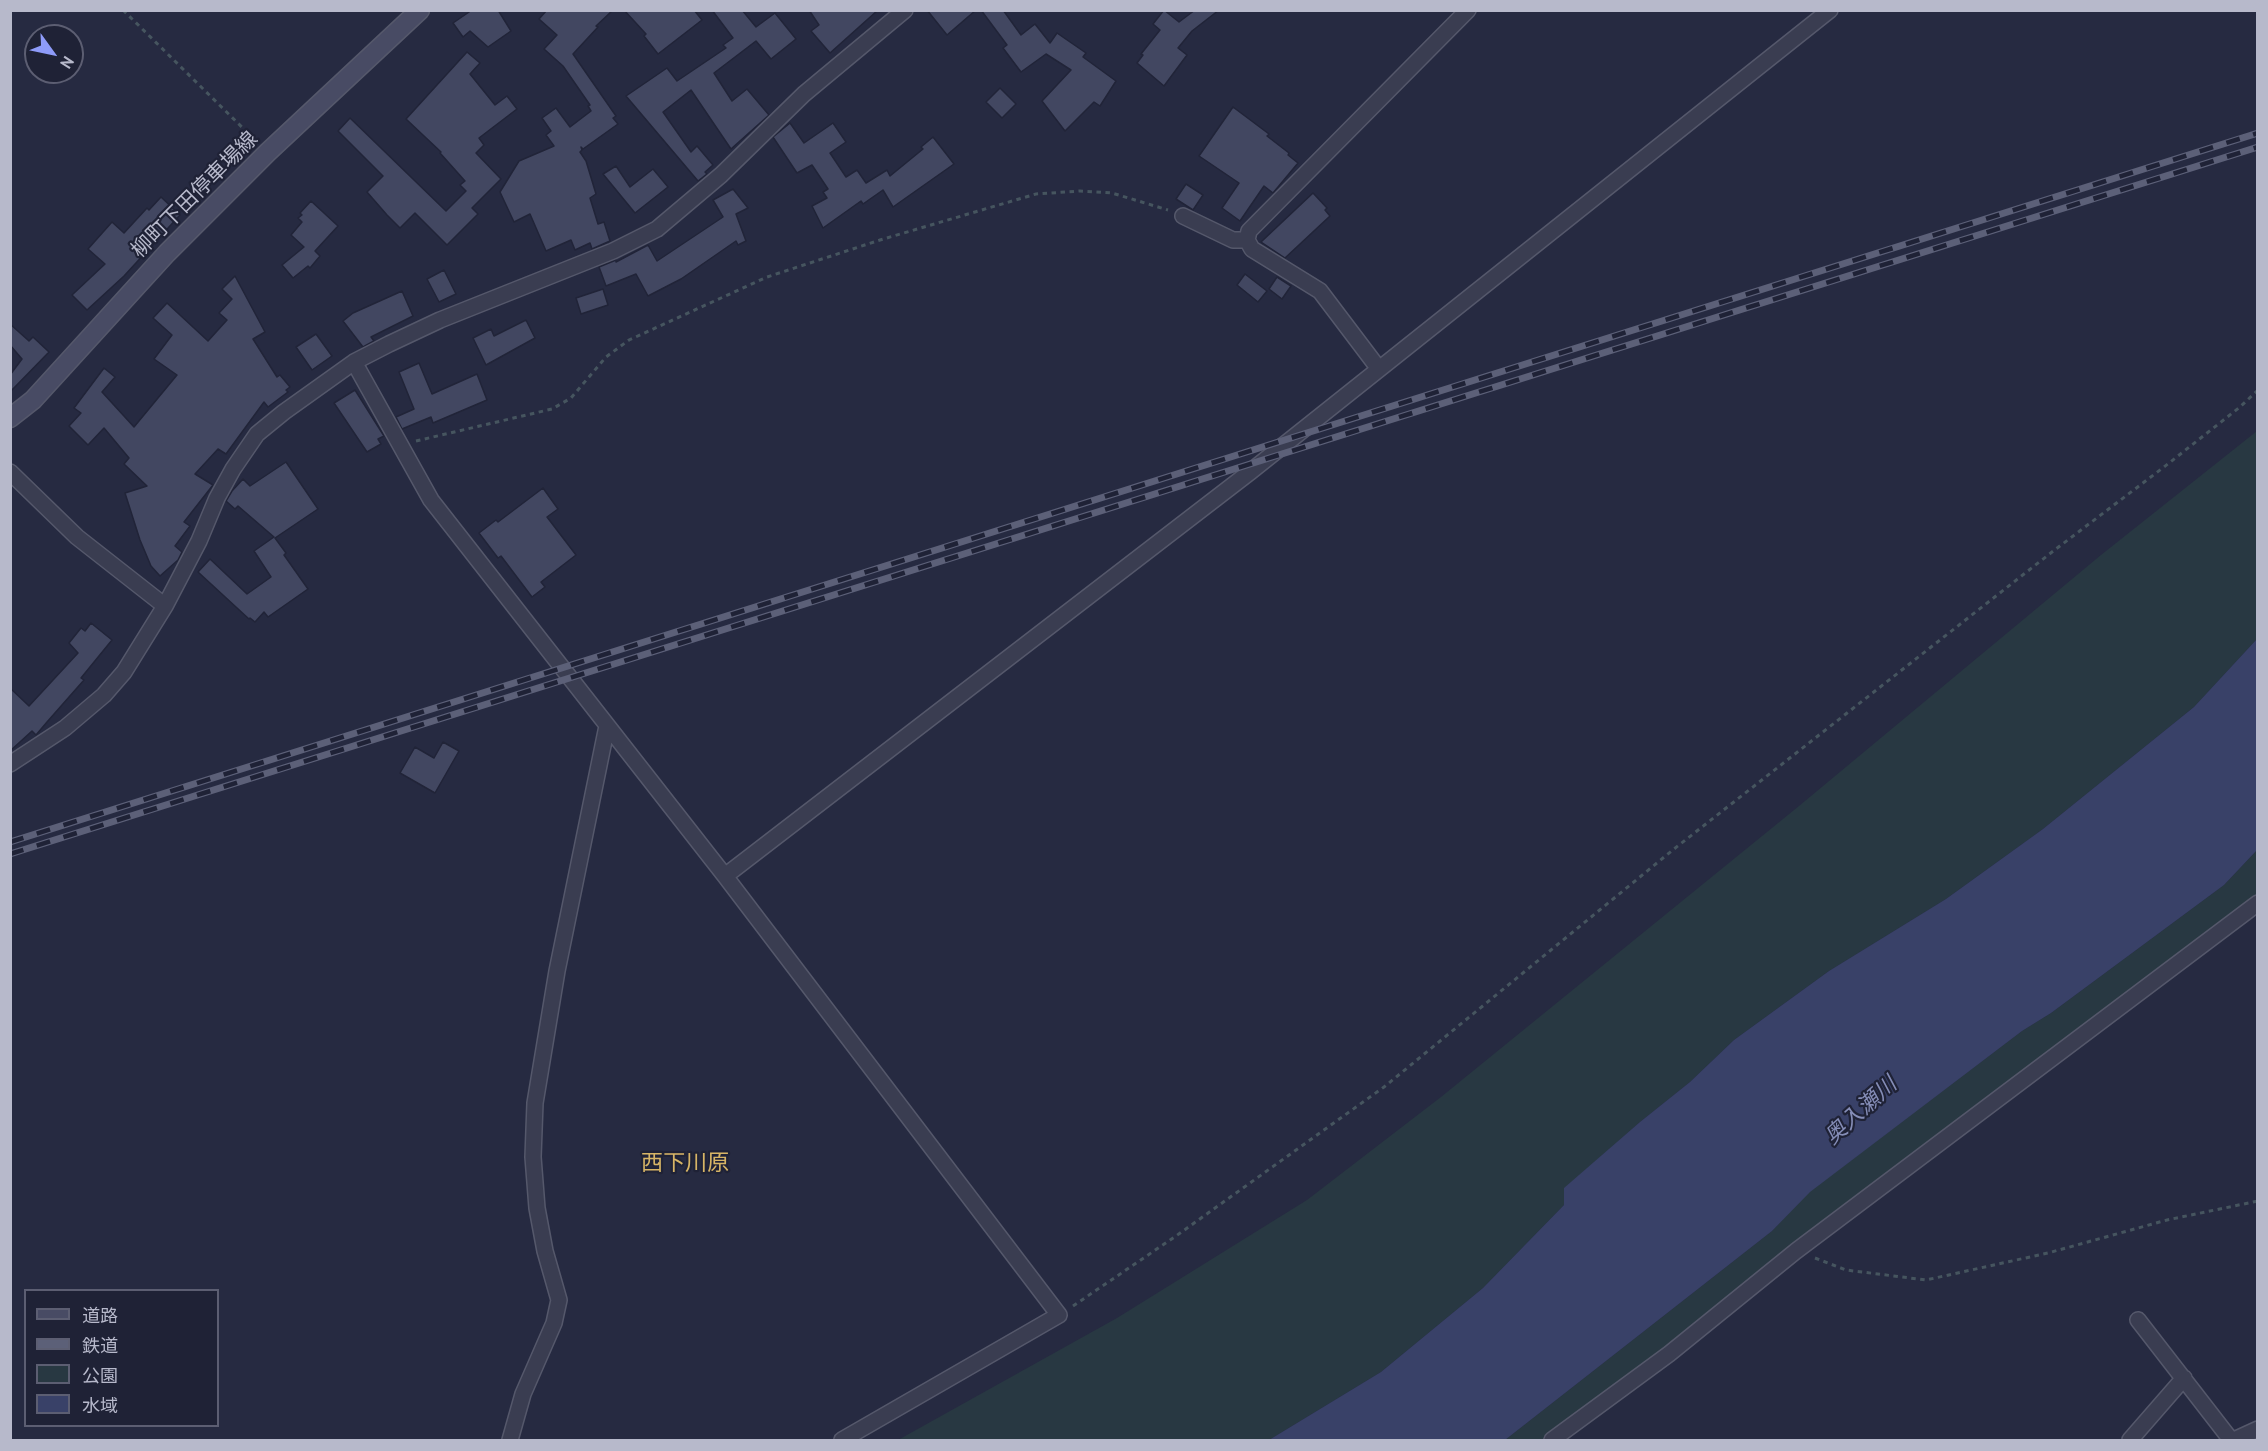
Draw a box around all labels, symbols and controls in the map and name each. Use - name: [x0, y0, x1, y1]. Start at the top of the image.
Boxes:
- north arrow: [24, 24, 84, 84]
- text: N: [56, 53, 79, 73]
- street label: 柳町下田停車場線: [127, 127, 263, 263]
- water label: 奥入瀬川: [1819, 1072, 1903, 1150]
- district label: 西下川原: [641, 1151, 729, 1177]
- legend: [24, 1289, 219, 1427]
- text: 道路: [82, 1304, 118, 1327]
- text: 鉄道: [82, 1334, 118, 1357]
- text: 公園: [82, 1364, 118, 1387]
- text: 水域: [82, 1394, 118, 1417]

